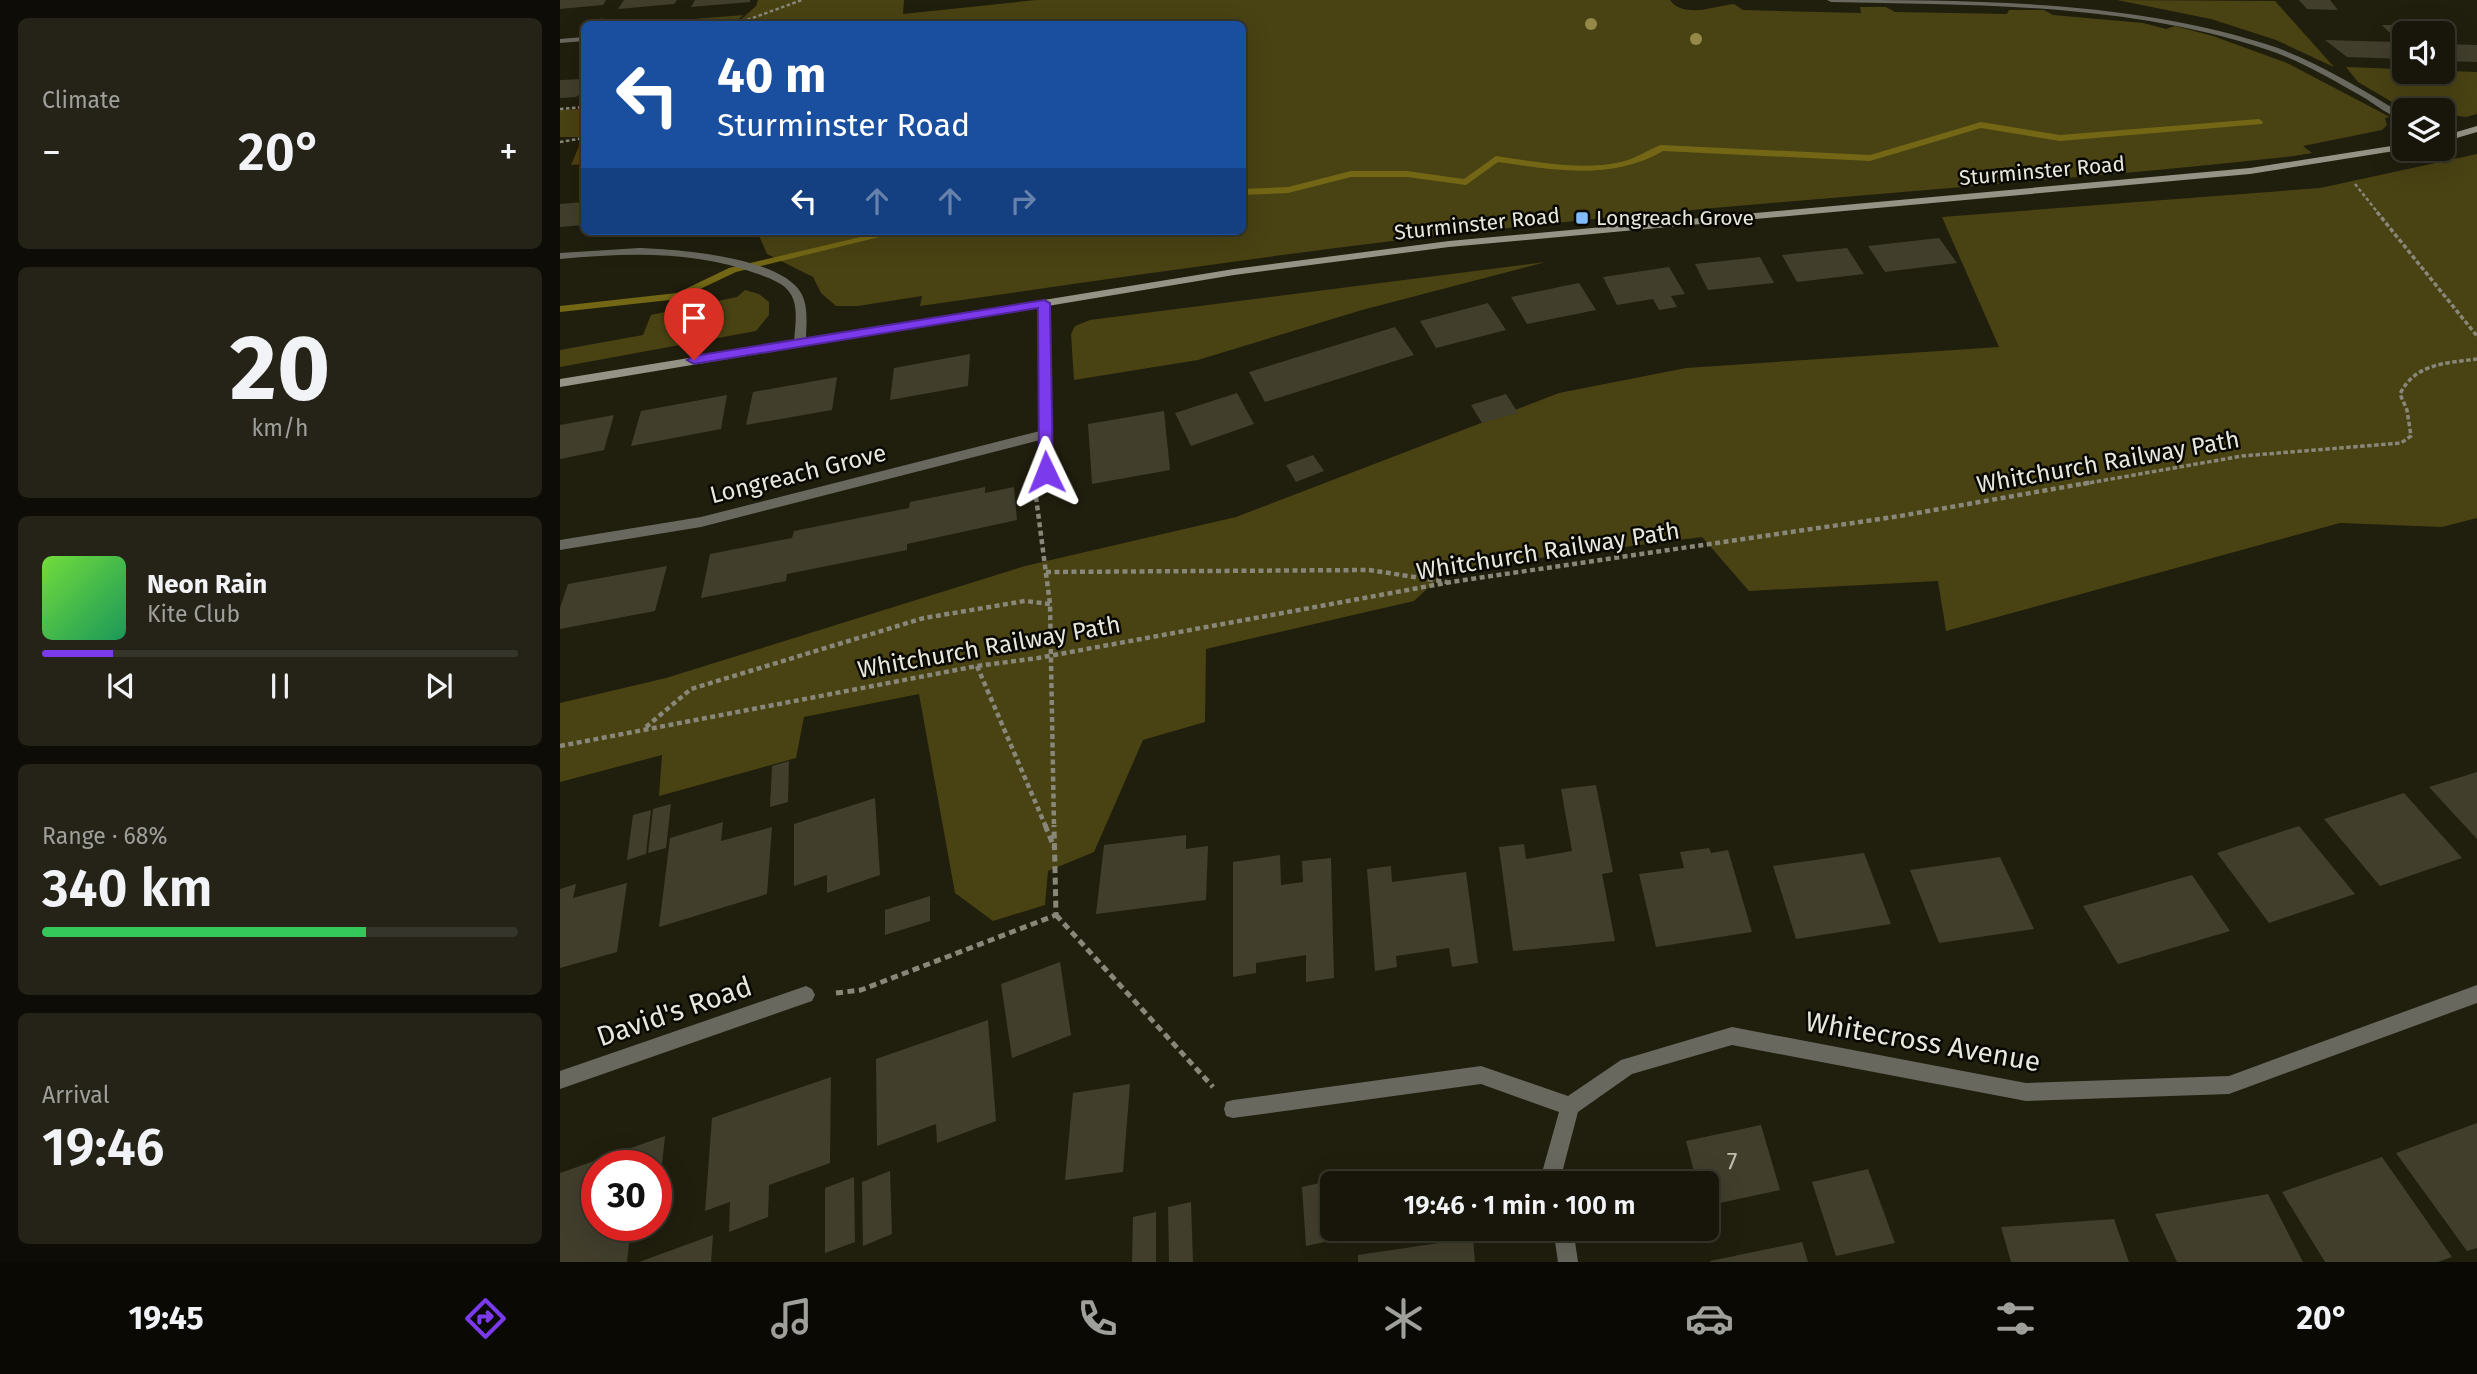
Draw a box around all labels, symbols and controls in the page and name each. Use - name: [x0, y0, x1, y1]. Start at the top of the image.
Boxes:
- map controls: [2392, 21, 2455, 161]
- button: sound: [2392, 21, 2455, 84]
- text: 40 m: [717, 46, 826, 105]
- icon: left: [602, 49, 693, 140]
- text: Climate: [42, 86, 121, 114]
- button: layers: [2392, 98, 2455, 161]
- text: Sturminster Road: [717, 106, 970, 144]
- text: 20°: [238, 121, 322, 184]
- text: −: [42, 129, 61, 175]
- text: +: [499, 129, 518, 175]
- street label: Sturminster Road: [1958, 151, 2126, 191]
- icon: left: [785, 182, 823, 220]
- icon: ahead: [858, 182, 896, 220]
- icon: ahead: [931, 182, 969, 220]
- icon: right: [1004, 182, 1042, 220]
- street label: Sturminster Road: [1393, 202, 1561, 246]
- place label: Longreach Grove: [1596, 205, 1754, 231]
- marker: Longreach Grove: [1574, 210, 1590, 226]
- pin: [664, 288, 724, 360]
- icon: arrive: [675, 299, 713, 337]
- text: 20: [230, 314, 330, 423]
- text: km/h: [252, 414, 308, 442]
- street label: Whitchurch Railway Path: [1974, 425, 2242, 499]
- position arrow: [1009, 435, 1083, 509]
- street label: Longreach Grove: [707, 439, 889, 509]
- street label: Whitchurch Railway Path: [1414, 516, 1682, 586]
- text: Neon Rain: [147, 569, 267, 600]
- text: Kite Club: [147, 600, 240, 628]
- street label: Whitchurch Railway Path: [855, 610, 1123, 684]
- icon: previous: [102, 667, 140, 705]
- icon: pause: [261, 667, 299, 705]
- icon: next: [420, 667, 458, 705]
- text: Range · 68%: [42, 822, 167, 850]
- text: 340 km: [42, 857, 213, 920]
- street label: David's Road: [592, 970, 756, 1053]
- street label: Whitecross Avenue: [1803, 1005, 2043, 1078]
- text: Arrival: [42, 1081, 109, 1109]
- text: 19:46: [42, 1116, 165, 1179]
- house number: 7: [1727, 1148, 1737, 1176]
- speed limit sign: 30: [581, 1150, 672, 1241]
- text: 19:46 · 1 min · 100 m: [1403, 1190, 1636, 1221]
- icon: directions: [461, 1294, 510, 1343]
- icon: music: [767, 1294, 816, 1343]
- icon: phone: [1073, 1294, 1122, 1343]
- icon: climate: [1379, 1294, 1428, 1343]
- icon: car: [1685, 1294, 1734, 1343]
- icon: filters: [1991, 1294, 2040, 1343]
- text: 19:45: [128, 1299, 204, 1337]
- text: 20°: [2296, 1299, 2348, 1337]

